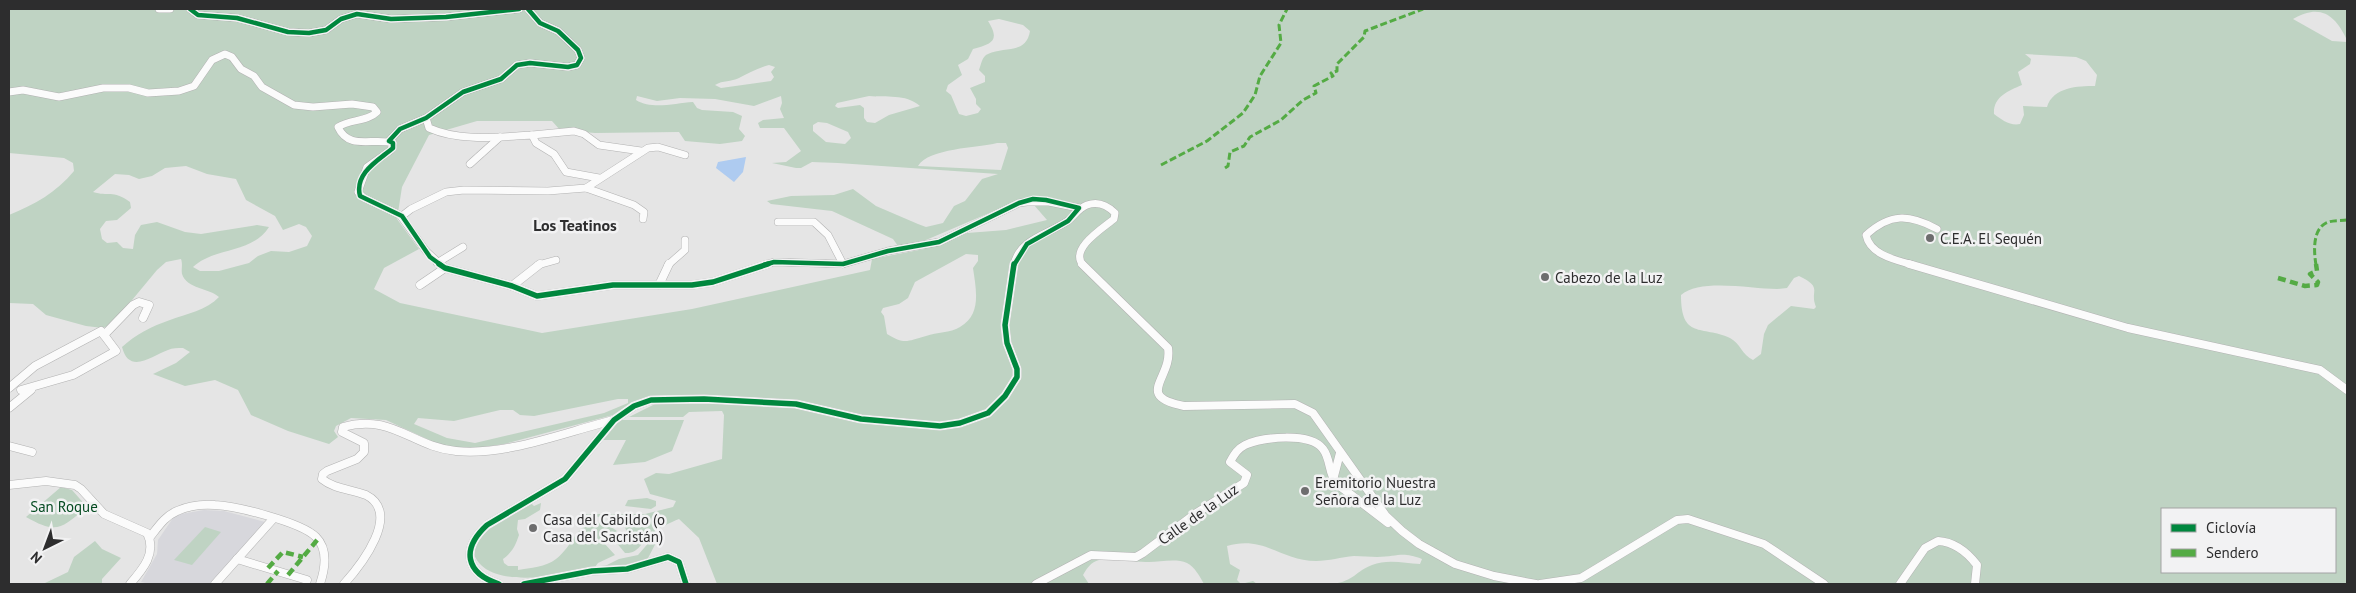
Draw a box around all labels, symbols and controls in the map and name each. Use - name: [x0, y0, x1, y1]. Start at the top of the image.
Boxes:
- district label: Los Teatinos: [533, 215, 617, 235]
- place label: C.E.A. El Sequén: [1940, 229, 2042, 248]
- marker: C.E.A. El Sequén: [1924, 232, 1936, 244]
- place label: Cabezo de la Luz: [1555, 268, 1663, 287]
- marker: Cabezo de la Luz: [1539, 271, 1551, 283]
- place label: Eremitorio Nuestra Señora de la Luz: [1315, 473, 1436, 509]
- street label: Calle de la Luz: [1154, 479, 1242, 549]
- marker: Eremitorio Nuestra Señora de la Luz: [1299, 485, 1311, 497]
- park label: San Roque: [30, 497, 98, 516]
- legend: [2161, 508, 2336, 573]
- place label: Casa del Cabildo (o Casa del Sacristán): [543, 510, 665, 546]
- text: Ciclovía: [2206, 518, 2256, 537]
- marker: Casa del Cabildo (o Casa del Sacristán): [527, 522, 539, 534]
- north arrow: [20, 523, 70, 573]
- text: Sendero: [2206, 543, 2259, 562]
- text: N: [27, 548, 46, 567]

